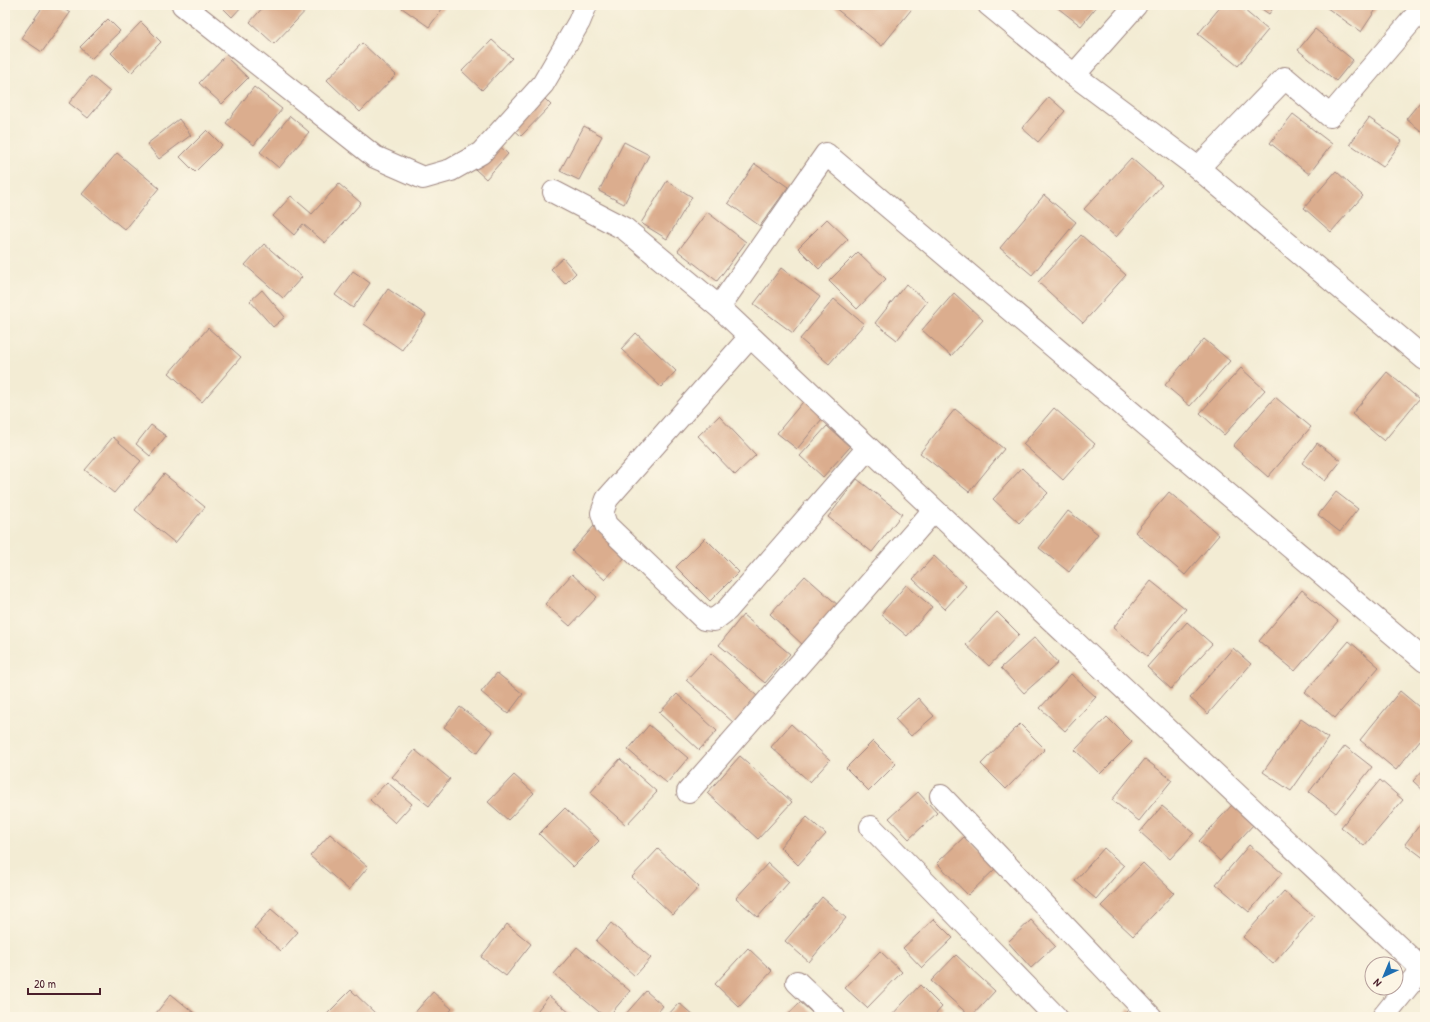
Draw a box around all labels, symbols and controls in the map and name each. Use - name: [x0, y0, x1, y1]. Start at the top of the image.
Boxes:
- north arrow: [1364, 956, 1404, 996]
- scale bar: [28, 970, 100, 996]
- text: 20 m: [34, 975, 56, 992]
- text: N: [1370, 976, 1384, 990]

